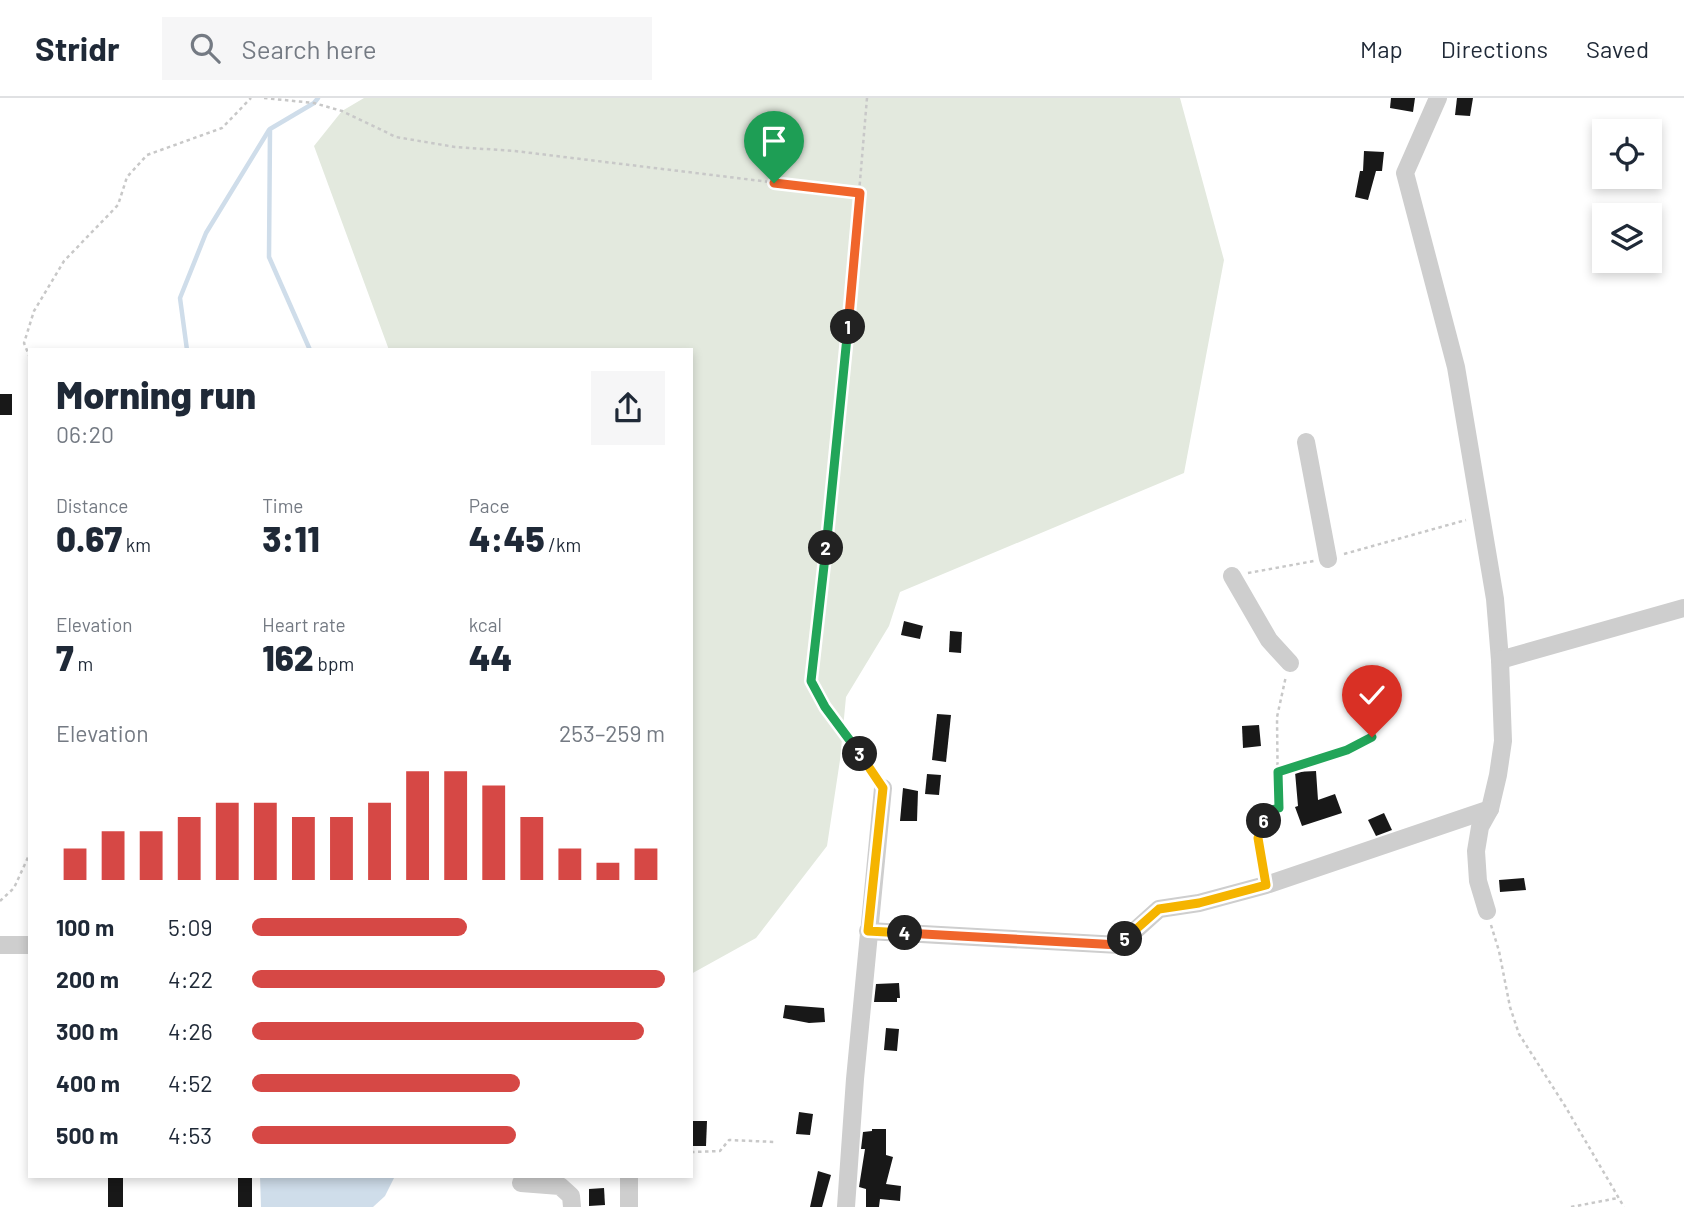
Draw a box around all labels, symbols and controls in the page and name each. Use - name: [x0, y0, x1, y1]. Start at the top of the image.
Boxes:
- search box: [162, 17, 652, 80]
- text: Stridr: [35, 28, 120, 68]
- icon: search: [186, 29, 224, 67]
- text: Search here: [242, 33, 377, 64]
- text: Map: [1360, 34, 1403, 63]
- text: Directions: [1441, 34, 1548, 63]
- text: Saved: [1586, 34, 1649, 63]
- pin: [744, 111, 804, 183]
- map controls: [1592, 119, 1662, 273]
- button: locate: [1592, 119, 1662, 189]
- icon: arrive: [755, 122, 793, 160]
- button: layers: [1592, 203, 1662, 273]
- pin: 1: [830, 310, 866, 344]
- text: 1: [844, 315, 851, 338]
- text: Morning run: [56, 371, 256, 417]
- button: share: [591, 371, 665, 445]
- text: 06:20: [56, 420, 114, 448]
- text: Distance: [56, 494, 128, 517]
- text: Time: [262, 494, 303, 517]
- text: Pace: [469, 494, 510, 517]
- text: 0.67: [56, 517, 122, 559]
- text: 3:11: [262, 517, 320, 559]
- text: 4:45: [469, 517, 545, 559]
- pin: 2: [808, 531, 844, 566]
- text: km: [122, 533, 151, 556]
- text: /km: [545, 533, 581, 556]
- text: 2: [820, 536, 831, 559]
- text: Elevation: [56, 613, 133, 636]
- text: Heart rate: [262, 613, 346, 636]
- text: kcal: [469, 613, 502, 636]
- text: 7: [56, 636, 74, 678]
- text: 162: [262, 636, 314, 678]
- text: 44: [469, 636, 512, 678]
- text: m: [74, 652, 93, 675]
- text: bpm: [314, 652, 354, 675]
- pin: [1342, 665, 1402, 737]
- icon: check: [1353, 676, 1391, 714]
- text: Elevation: [56, 719, 149, 747]
- text: 253–259 m: [559, 719, 665, 747]
- pin: 3: [842, 736, 878, 772]
- text: 3: [854, 742, 865, 765]
- pin: 6: [1246, 804, 1282, 838]
- text: 6: [1258, 809, 1269, 832]
- text: 100 m: [56, 913, 114, 941]
- text: 5:09: [168, 913, 213, 941]
- pin: 4: [888, 916, 922, 950]
- text: 4: [899, 921, 910, 944]
- pin: 5: [1108, 922, 1142, 956]
- text: 5: [1119, 927, 1130, 950]
- text: 200 m: [56, 965, 119, 993]
- text: 4:22: [168, 965, 213, 993]
- text: 300 m: [56, 1017, 118, 1045]
- text: 4:26: [168, 1017, 213, 1045]
- text: 400 m: [56, 1069, 120, 1097]
- text: 4:52: [168, 1069, 213, 1097]
- text: 500 m: [56, 1121, 118, 1149]
- text: 4:53: [168, 1121, 212, 1149]

